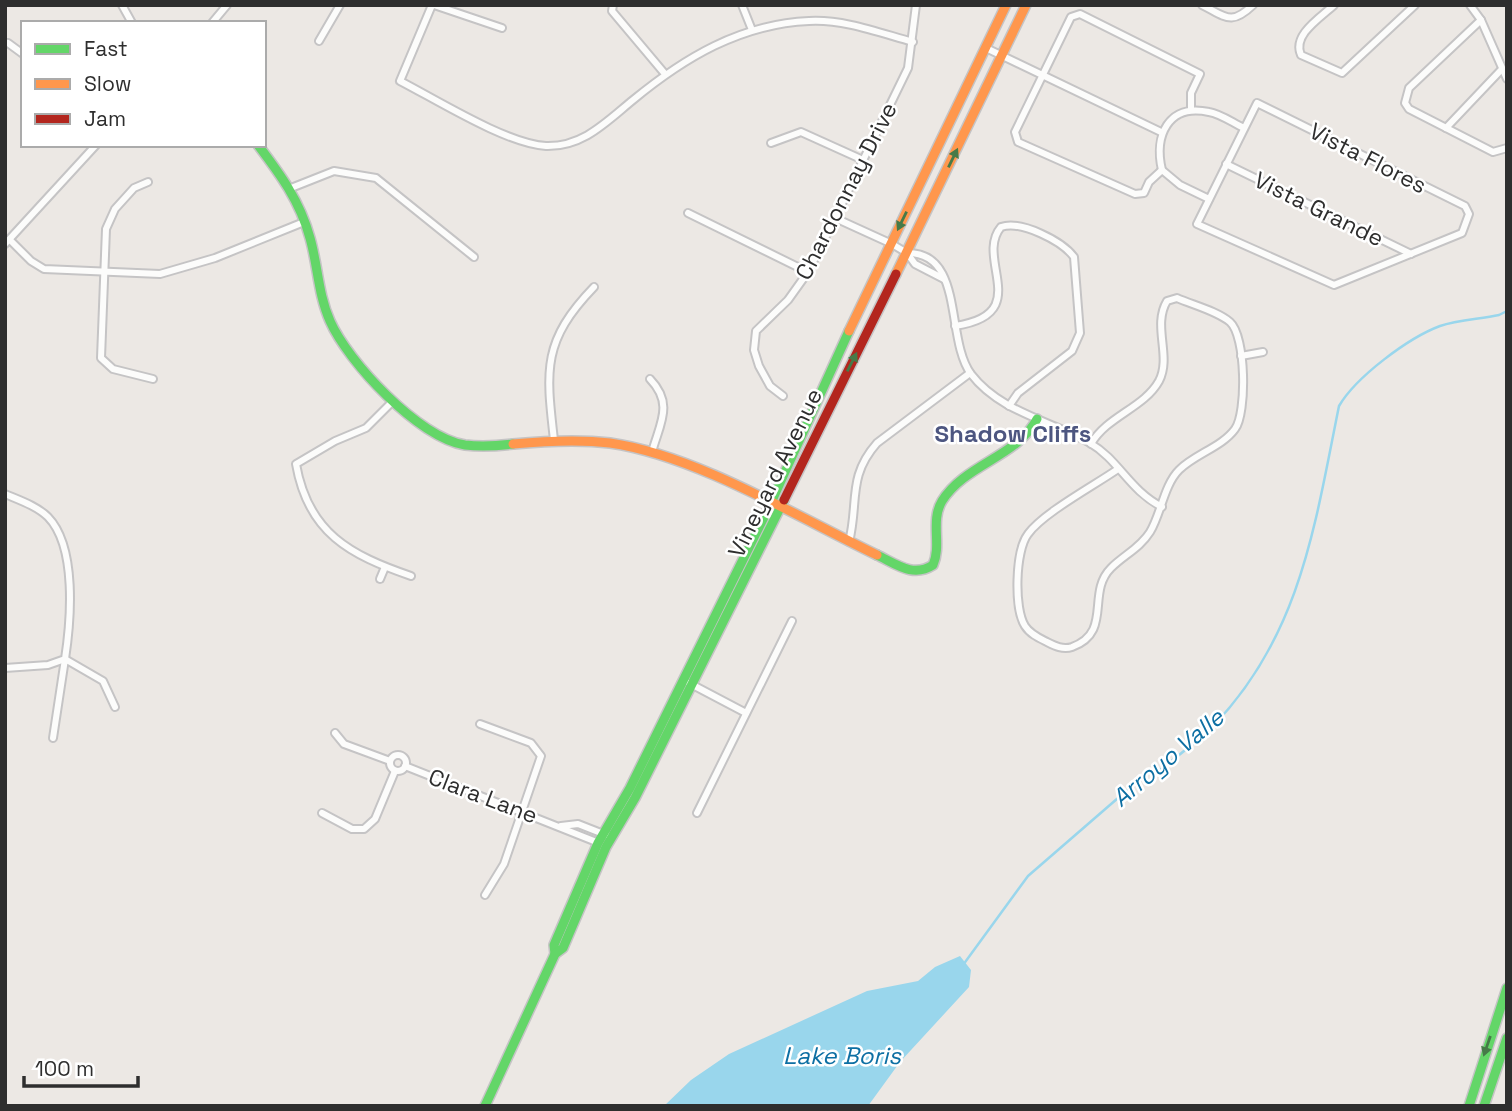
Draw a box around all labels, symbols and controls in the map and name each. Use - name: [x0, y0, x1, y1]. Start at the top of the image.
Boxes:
- legend: [21, 21, 266, 147]
- text: Fast: [84, 35, 128, 62]
- text: Slow: [84, 70, 132, 97]
- street label: Chardonnay Drive: [788, 97, 904, 285]
- text: Jam: [84, 105, 126, 132]
- street label: Vista Flores: [1304, 116, 1432, 200]
- one-way arrow: [947, 148, 958, 168]
- street label: Vista Grande: [1249, 165, 1389, 253]
- one-way arrow: [897, 211, 908, 231]
- one-way arrow: [847, 352, 858, 372]
- street label: Vineyard Avenue: [721, 383, 829, 563]
- district label: Shadow Cliffs: [935, 418, 1091, 449]
- water label: Arroyo Valle: [1105, 701, 1231, 813]
- street label: Clara Lane: [424, 761, 542, 831]
- one-way arrow: [1481, 1036, 1492, 1057]
- water label: Lake Boris: [783, 1040, 902, 1071]
- scale bar: [24, 1044, 138, 1088]
- text: 100 m: [35, 1055, 94, 1082]

